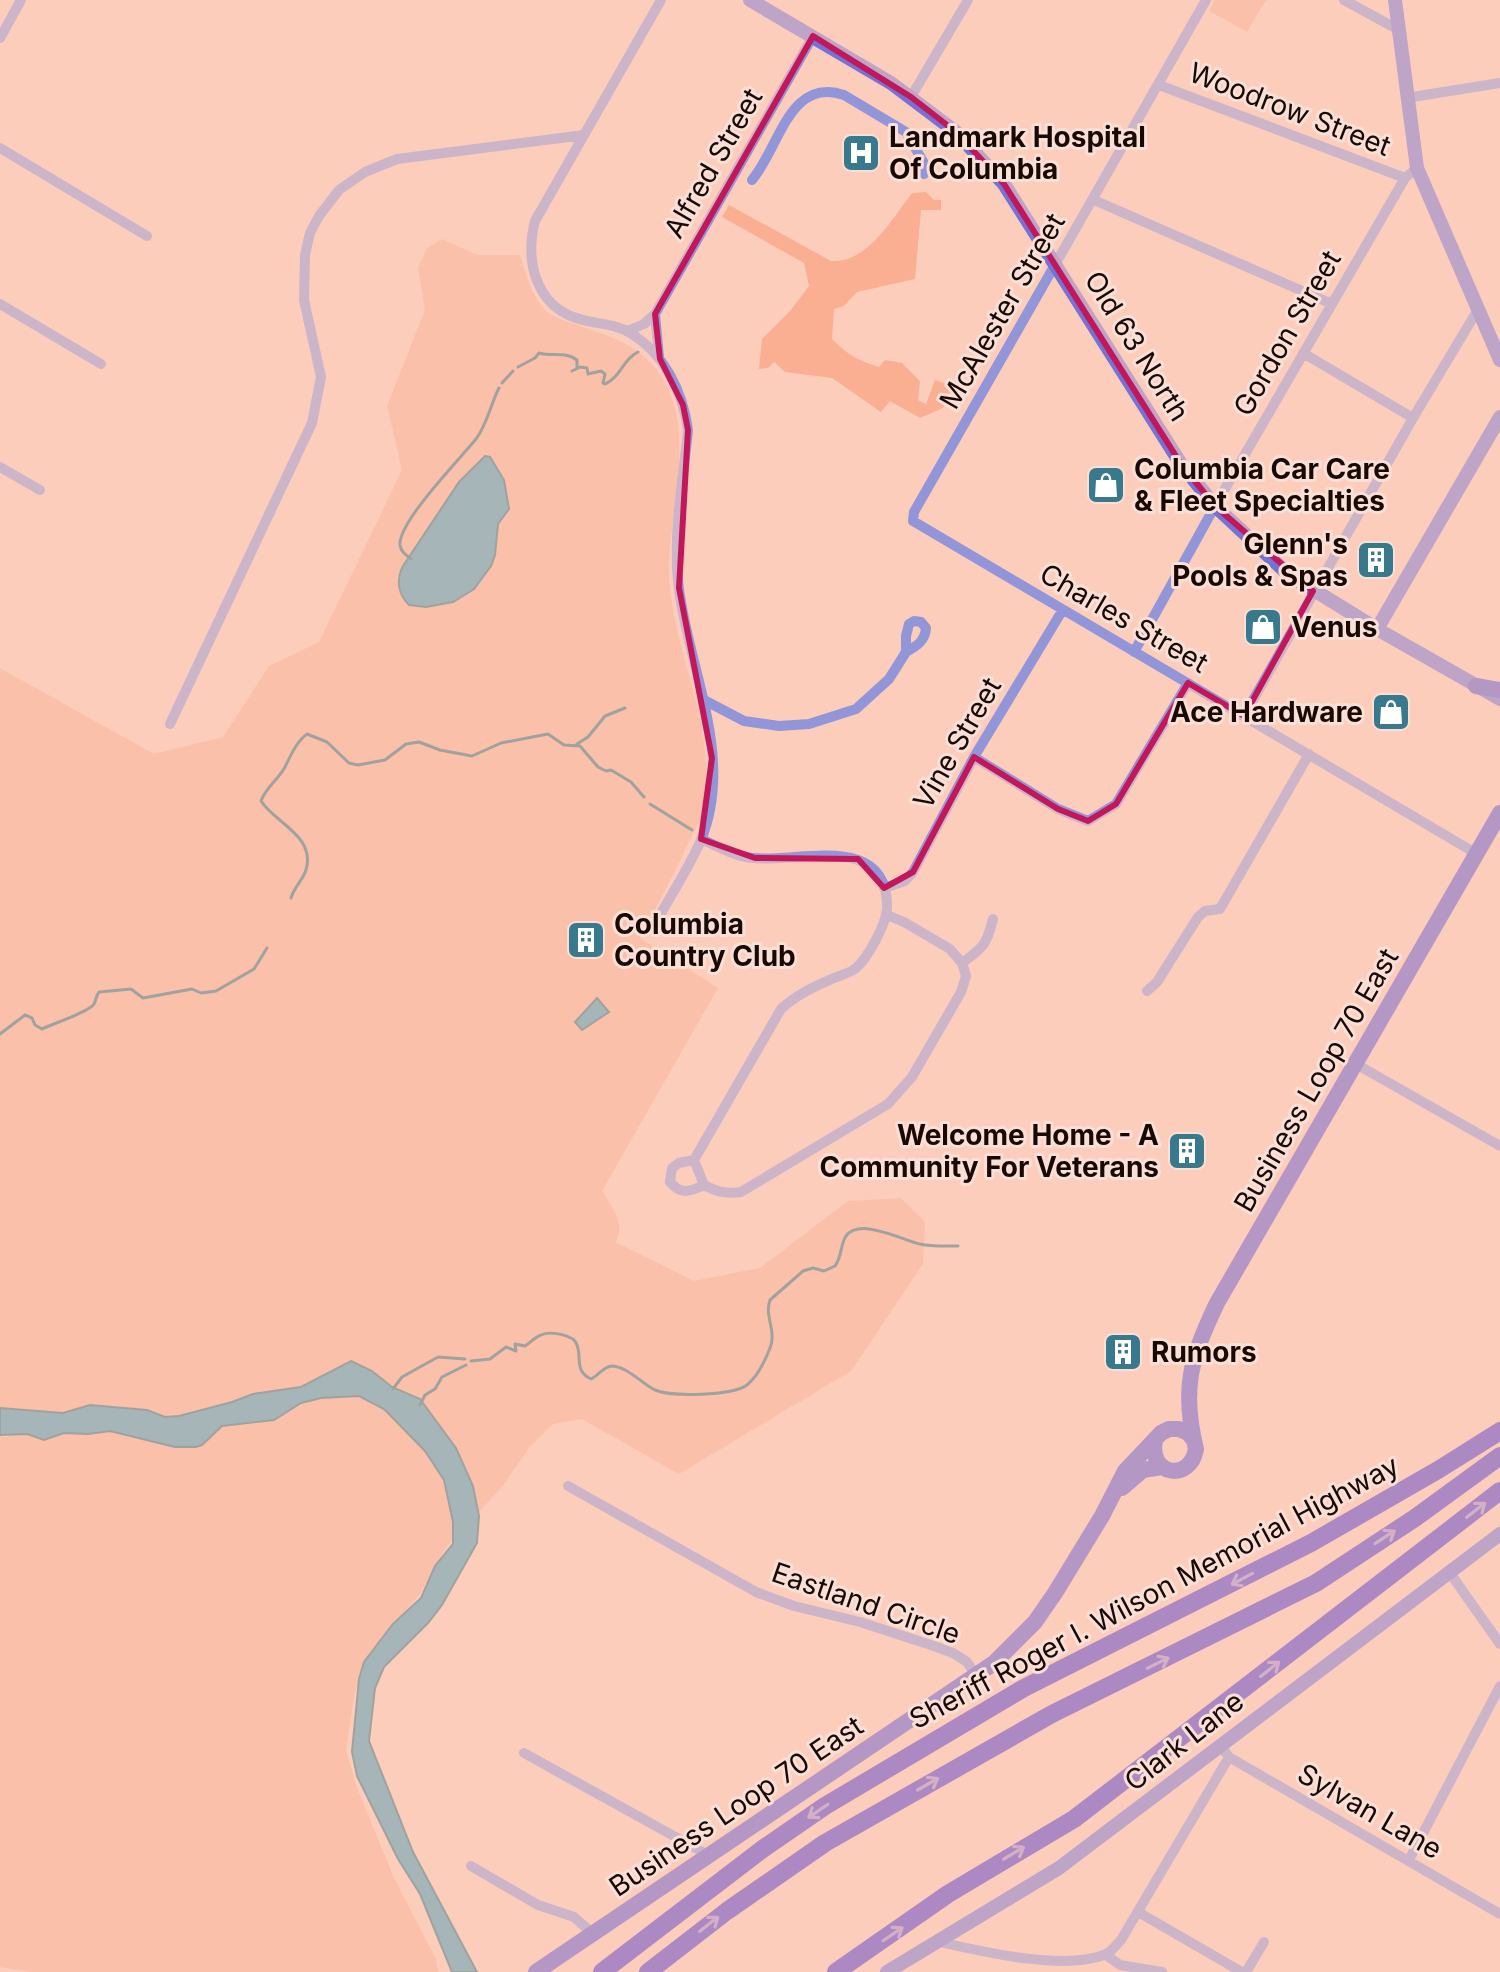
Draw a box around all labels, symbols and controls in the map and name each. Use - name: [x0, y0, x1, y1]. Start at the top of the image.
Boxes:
- street label: Woodrow Street: [1184, 55, 1396, 163]
- street label: Alfred Street: [657, 82, 769, 244]
- place label: Landmark Hospital Of Columbia: [889, 120, 1146, 186]
- hospital icon: Landmark Hospital Of Columbia: [840, 132, 882, 174]
- street label: McAlester Street: [932, 207, 1072, 415]
- street label: Gordon Street: [1226, 244, 1348, 422]
- street label: Old 63 North: [1077, 265, 1197, 427]
- place label: Columbia Car Care & Fleet Specialties: [1134, 452, 1390, 518]
- shop icon: Columbia Car Care & Fleet Specialties: [1085, 464, 1127, 506]
- place label: Glenn's Pools & Spas: [1172, 527, 1348, 593]
- building icon: Glenn's Pools & Spas: [1355, 539, 1397, 581]
- street label: Charles Street: [1034, 556, 1214, 680]
- shop icon: Venus: [1242, 606, 1284, 648]
- place label: Venus: [1291, 610, 1377, 644]
- street label: Vine Street: [906, 671, 1008, 815]
- shop icon: Ace Hardware: [1370, 691, 1412, 733]
- place label: Ace Hardware: [1170, 695, 1363, 729]
- place label: Columbia Country Club: [614, 907, 796, 973]
- building icon: Columbia Country Club: [565, 919, 607, 961]
- street label: Business Loop 70 East: [1227, 942, 1405, 1218]
- place label: Welcome Home - A Community For Veterans: [819, 1118, 1159, 1184]
- building icon: Welcome Home - A Community For Veterans: [1166, 1130, 1208, 1172]
- building icon: Rumors: [1102, 1331, 1144, 1373]
- place label: Rumors: [1151, 1335, 1257, 1369]
- street label: Sheriff Roger I. Wilson Memorial Highway: [903, 1448, 1405, 1736]
- one-way arrow: [1465, 1501, 1486, 1518]
- one-way arrow: [1373, 1529, 1396, 1545]
- street label: Eastland Circle: [767, 1555, 965, 1651]
- one-way arrow: [1231, 1572, 1254, 1588]
- one-way arrow: [1145, 1654, 1169, 1670]
- one-way arrow: [1259, 1660, 1280, 1678]
- street label: Clark Lane: [1118, 1684, 1250, 1798]
- street label: Business Loop 70 East: [603, 1708, 869, 1904]
- street label: Sylvan Lane: [1292, 1756, 1448, 1866]
- one-way arrow: [916, 1776, 939, 1792]
- one-way arrow: [807, 1803, 829, 1819]
- one-way arrow: [1002, 1845, 1025, 1861]
- one-way arrow: [698, 1916, 720, 1933]
- one-way arrow: [881, 1926, 903, 1942]

